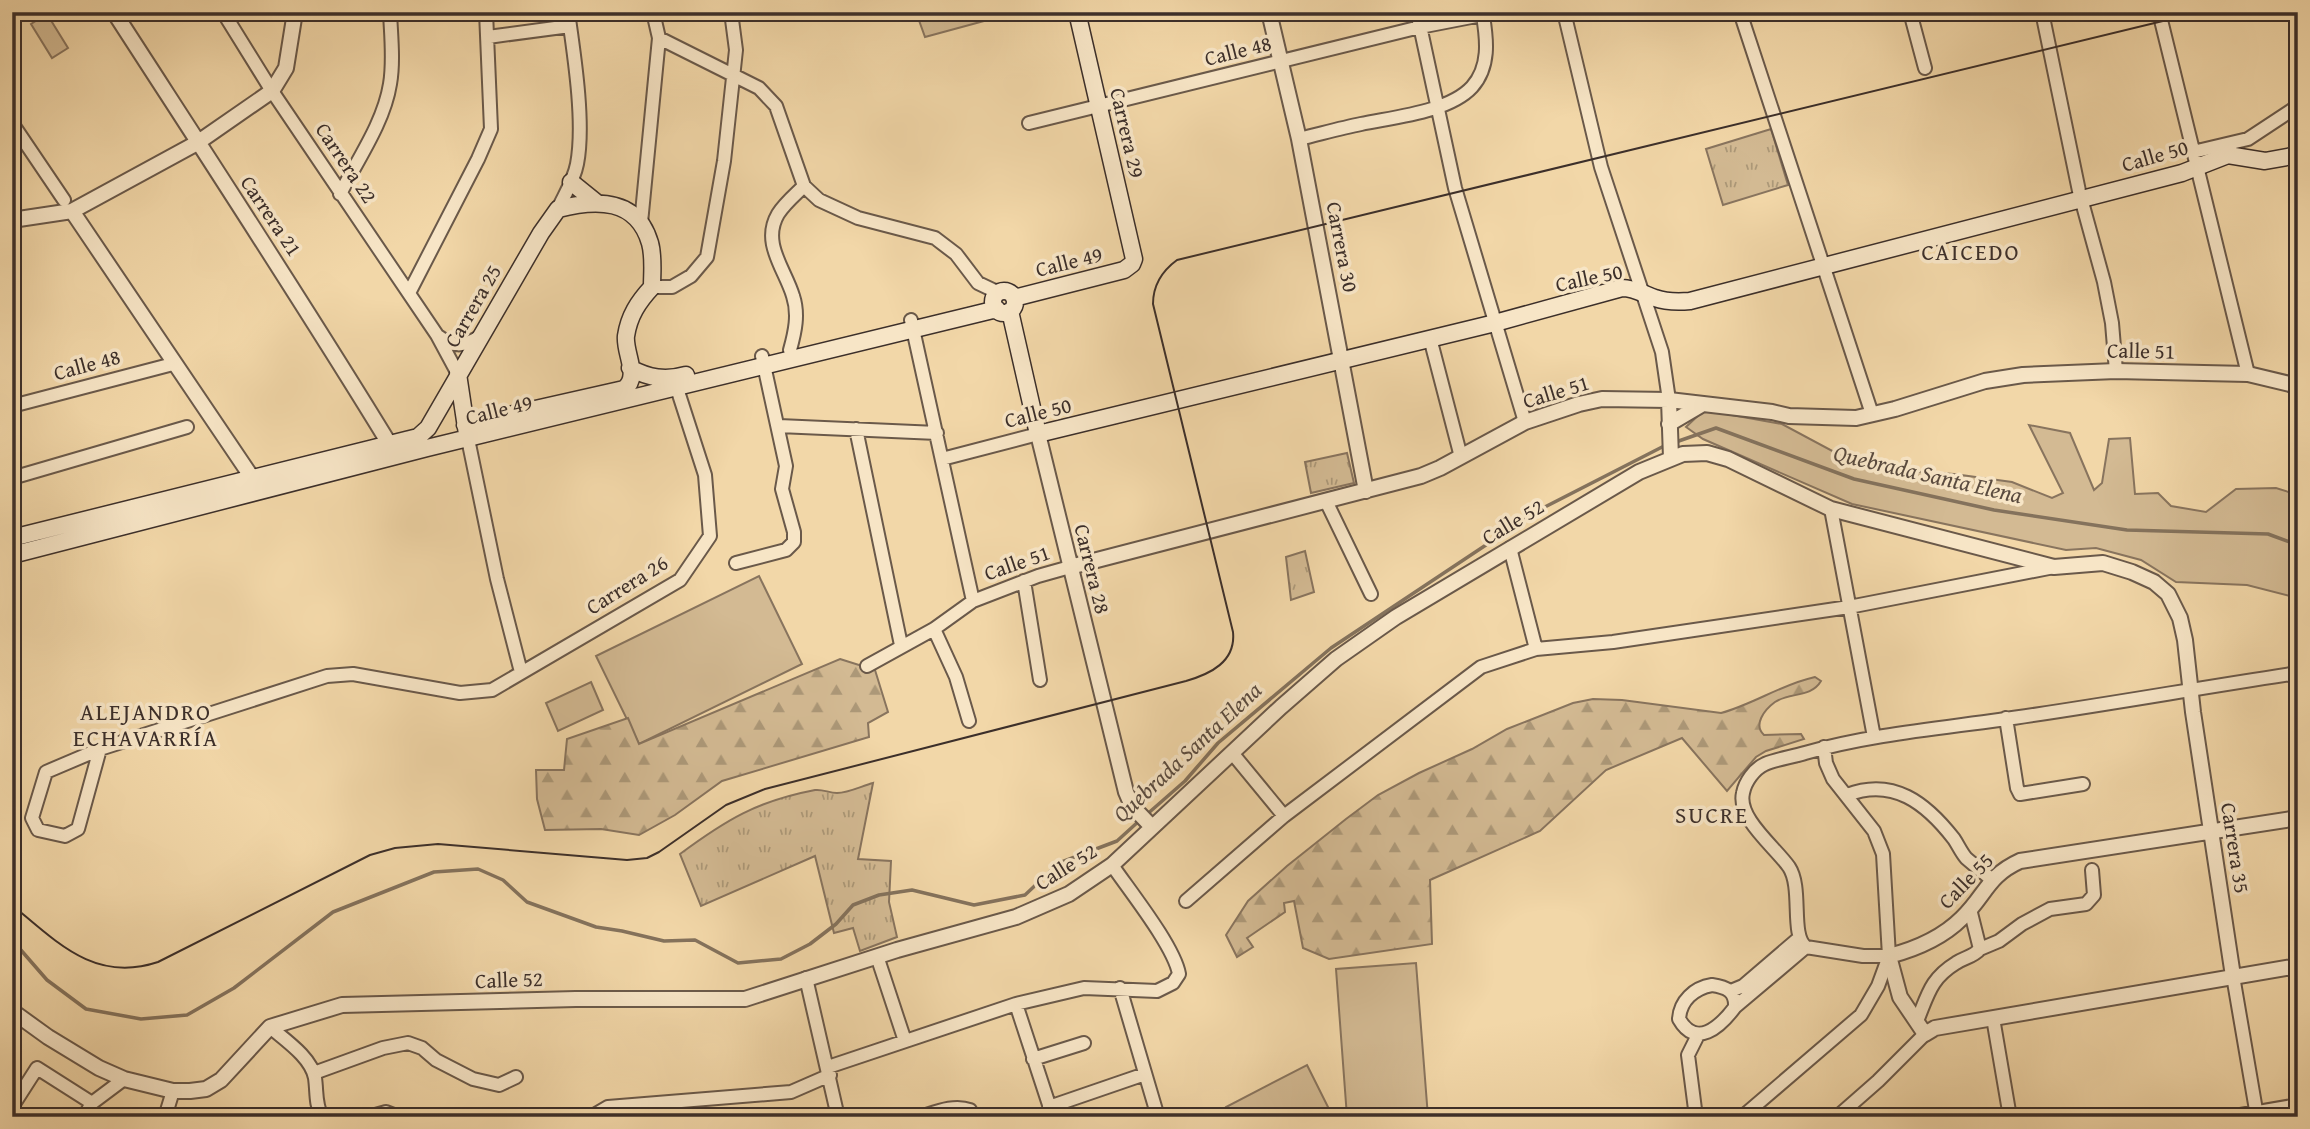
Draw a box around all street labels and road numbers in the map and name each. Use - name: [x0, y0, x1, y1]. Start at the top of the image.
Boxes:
- street label: Calle 48: [1201, 27, 1275, 74]
- street label: Carrera 29: [1102, 85, 1153, 181]
- street label: Carrera 22: [308, 116, 385, 209]
- street label: Calle 50: [2118, 131, 2192, 180]
- street label: Carrera 21: [233, 169, 310, 262]
- street label: Carrera 30: [1319, 199, 1366, 295]
- street label: Calle 49: [1032, 238, 1106, 285]
- street label: Calle 50: [1552, 255, 1625, 300]
- street label: Carrera 25: [436, 258, 509, 353]
- street label: Calle 51: [2107, 334, 2175, 367]
- street label: Calle 48: [50, 341, 124, 388]
- street label: Calle 51: [1519, 367, 1593, 416]
- street label: Calle 49: [462, 386, 536, 433]
- street label: Calle 50: [1001, 389, 1075, 436]
- street label: Calle 52: [1476, 491, 1550, 552]
- street label: Carrera 28: [1066, 521, 1119, 617]
- street label: Calle 51: [980, 537, 1054, 588]
- street label: Carrera 26: [580, 547, 674, 622]
- street label: Carrera 35: [2213, 800, 2258, 895]
- street label: Calle 52: [1029, 835, 1103, 898]
- street label: Calle 55: [1931, 845, 2000, 916]
- street label: Calle 52: [475, 963, 543, 996]

